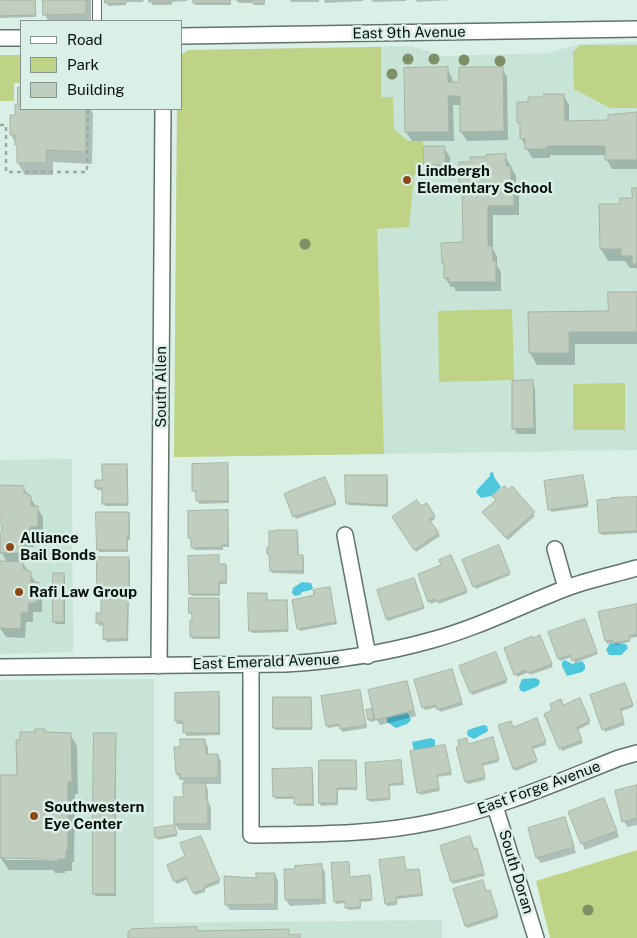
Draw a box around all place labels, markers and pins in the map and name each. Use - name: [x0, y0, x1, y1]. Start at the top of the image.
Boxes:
- place label: Lindbergh Elementary School: [417, 162, 553, 197]
- marker: Lindbergh Elementary School: [401, 174, 413, 186]
- place label: Alliance Bail Bonds: [20, 529, 96, 564]
- marker: Alliance Bail Bonds: [4, 541, 16, 553]
- place label: Rafi Law Group: [29, 583, 137, 601]
- marker: Rafi Law Group: [13, 586, 25, 598]
- place label: Southwestern Eye Center: [44, 798, 144, 833]
- marker: Southwestern Eye Center: [28, 810, 40, 822]

